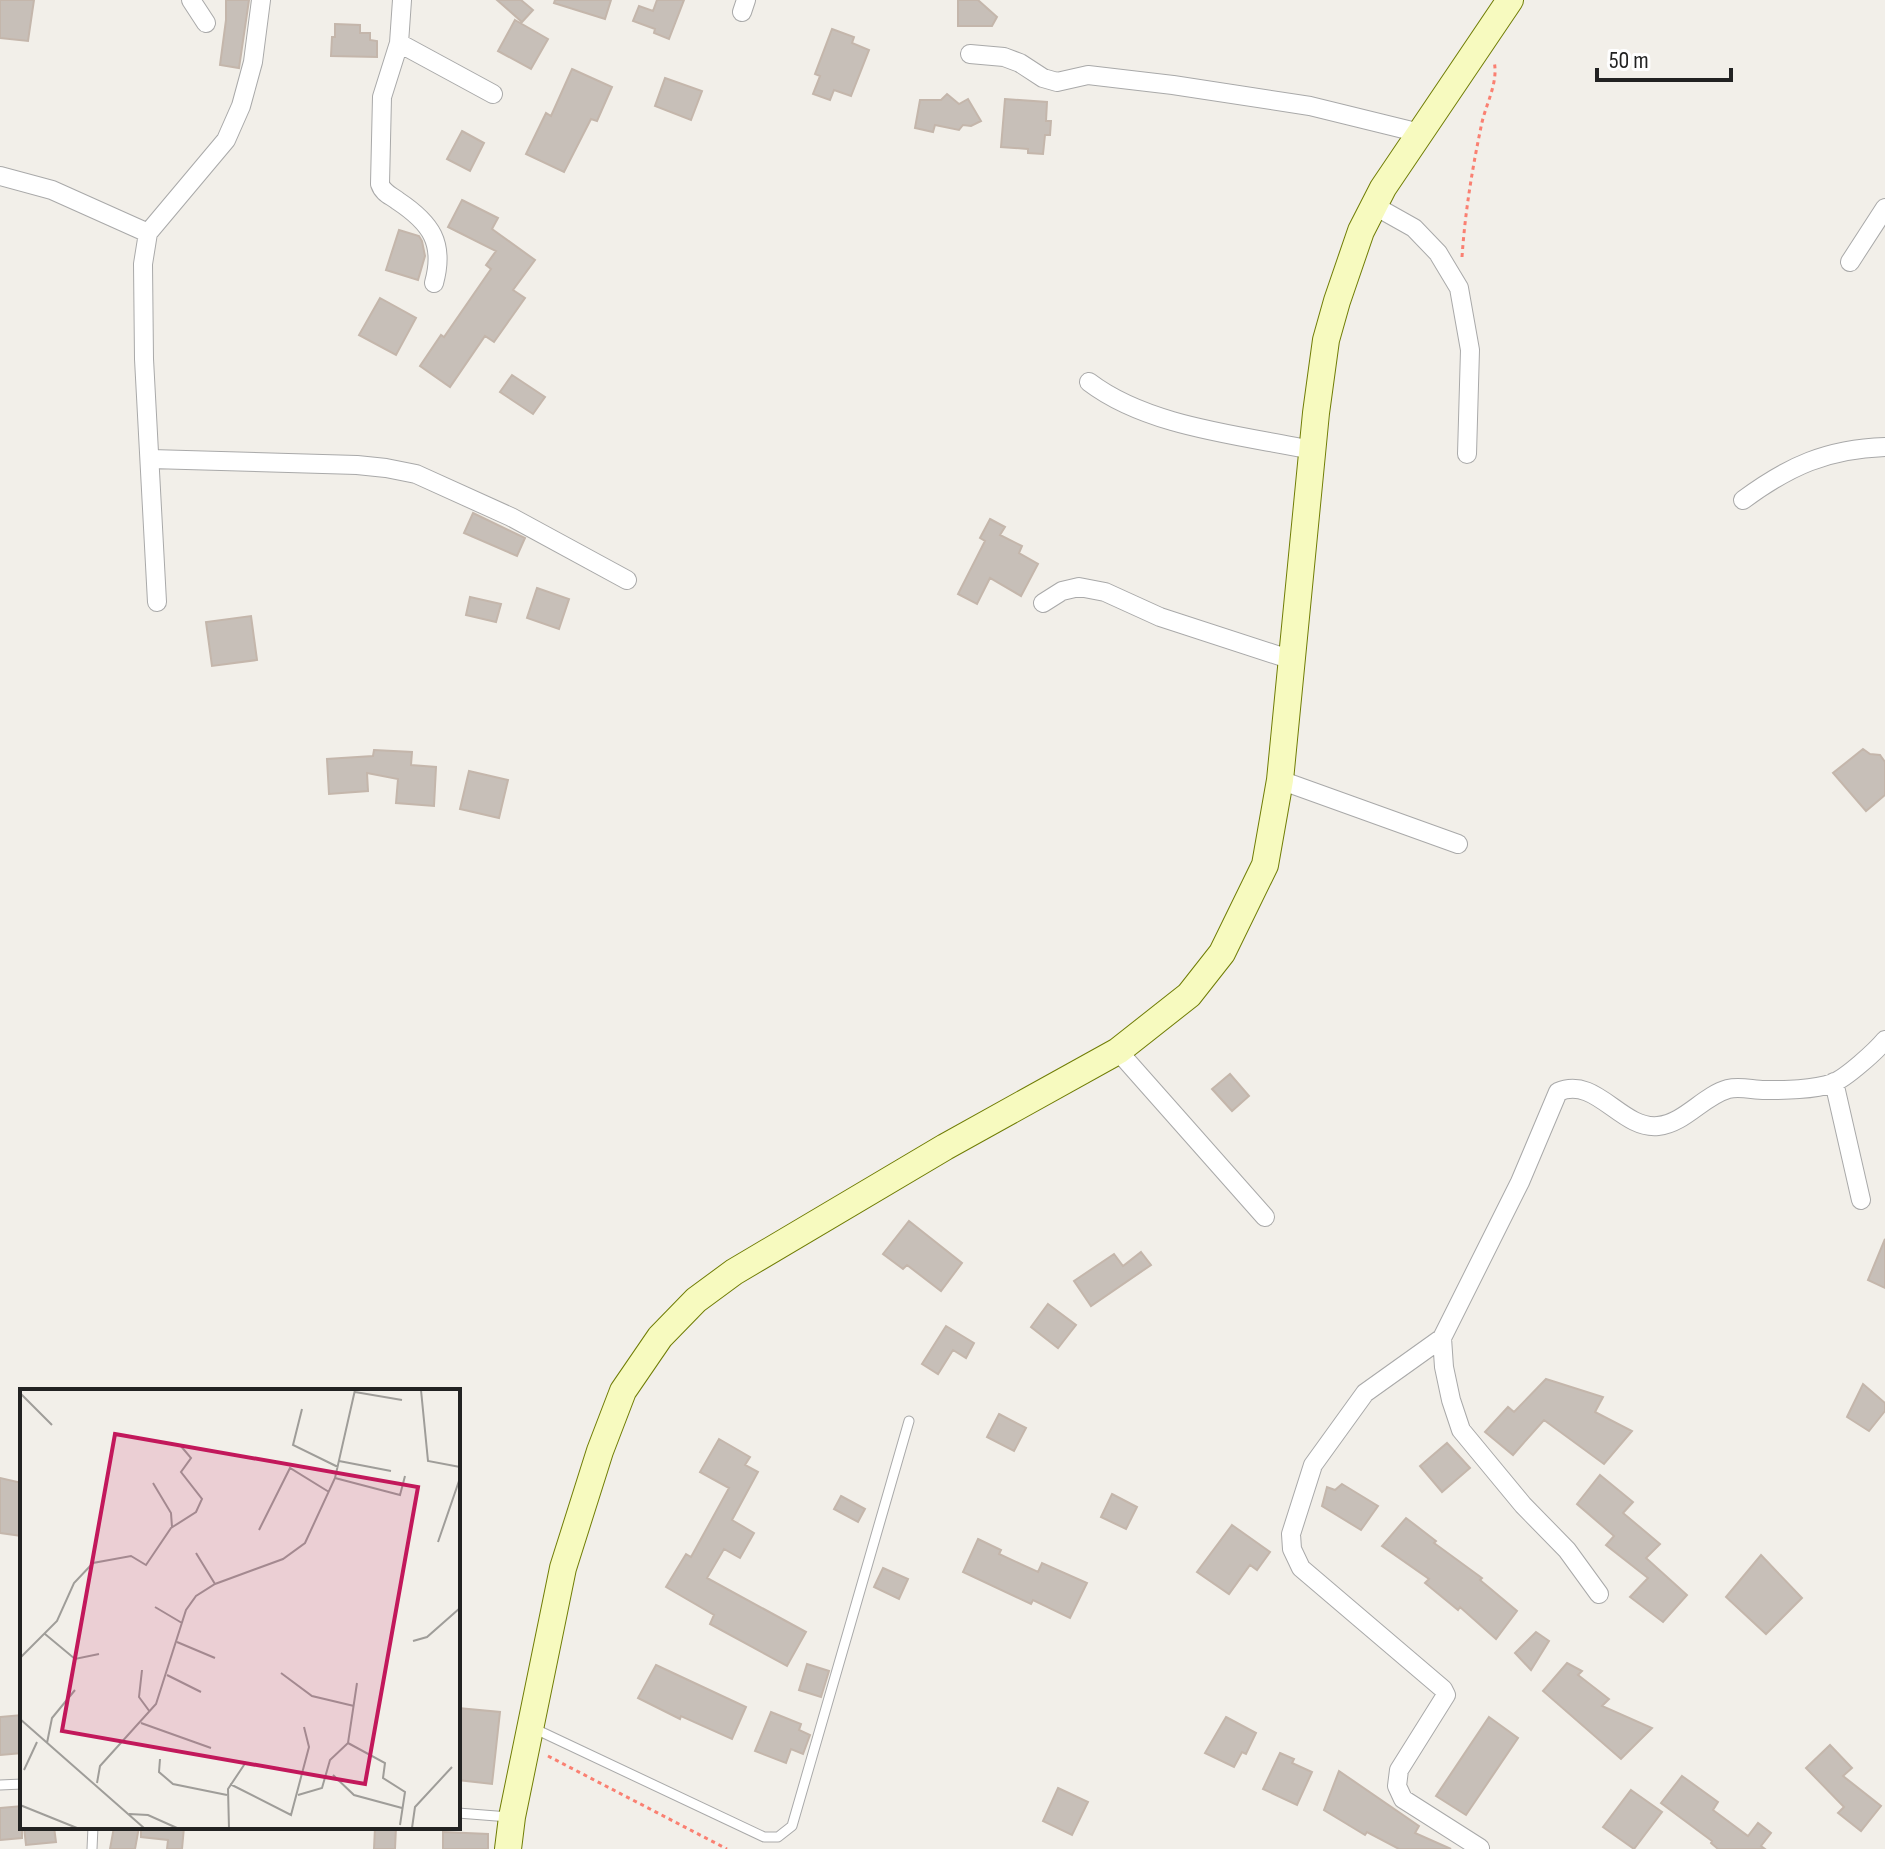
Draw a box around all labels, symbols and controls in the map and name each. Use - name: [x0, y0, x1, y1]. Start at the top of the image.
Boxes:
- scale bar: [1597, 32, 1731, 82]
- text: 50 m: [1609, 46, 1649, 75]
- inset map: [20, 1389, 460, 1829]

